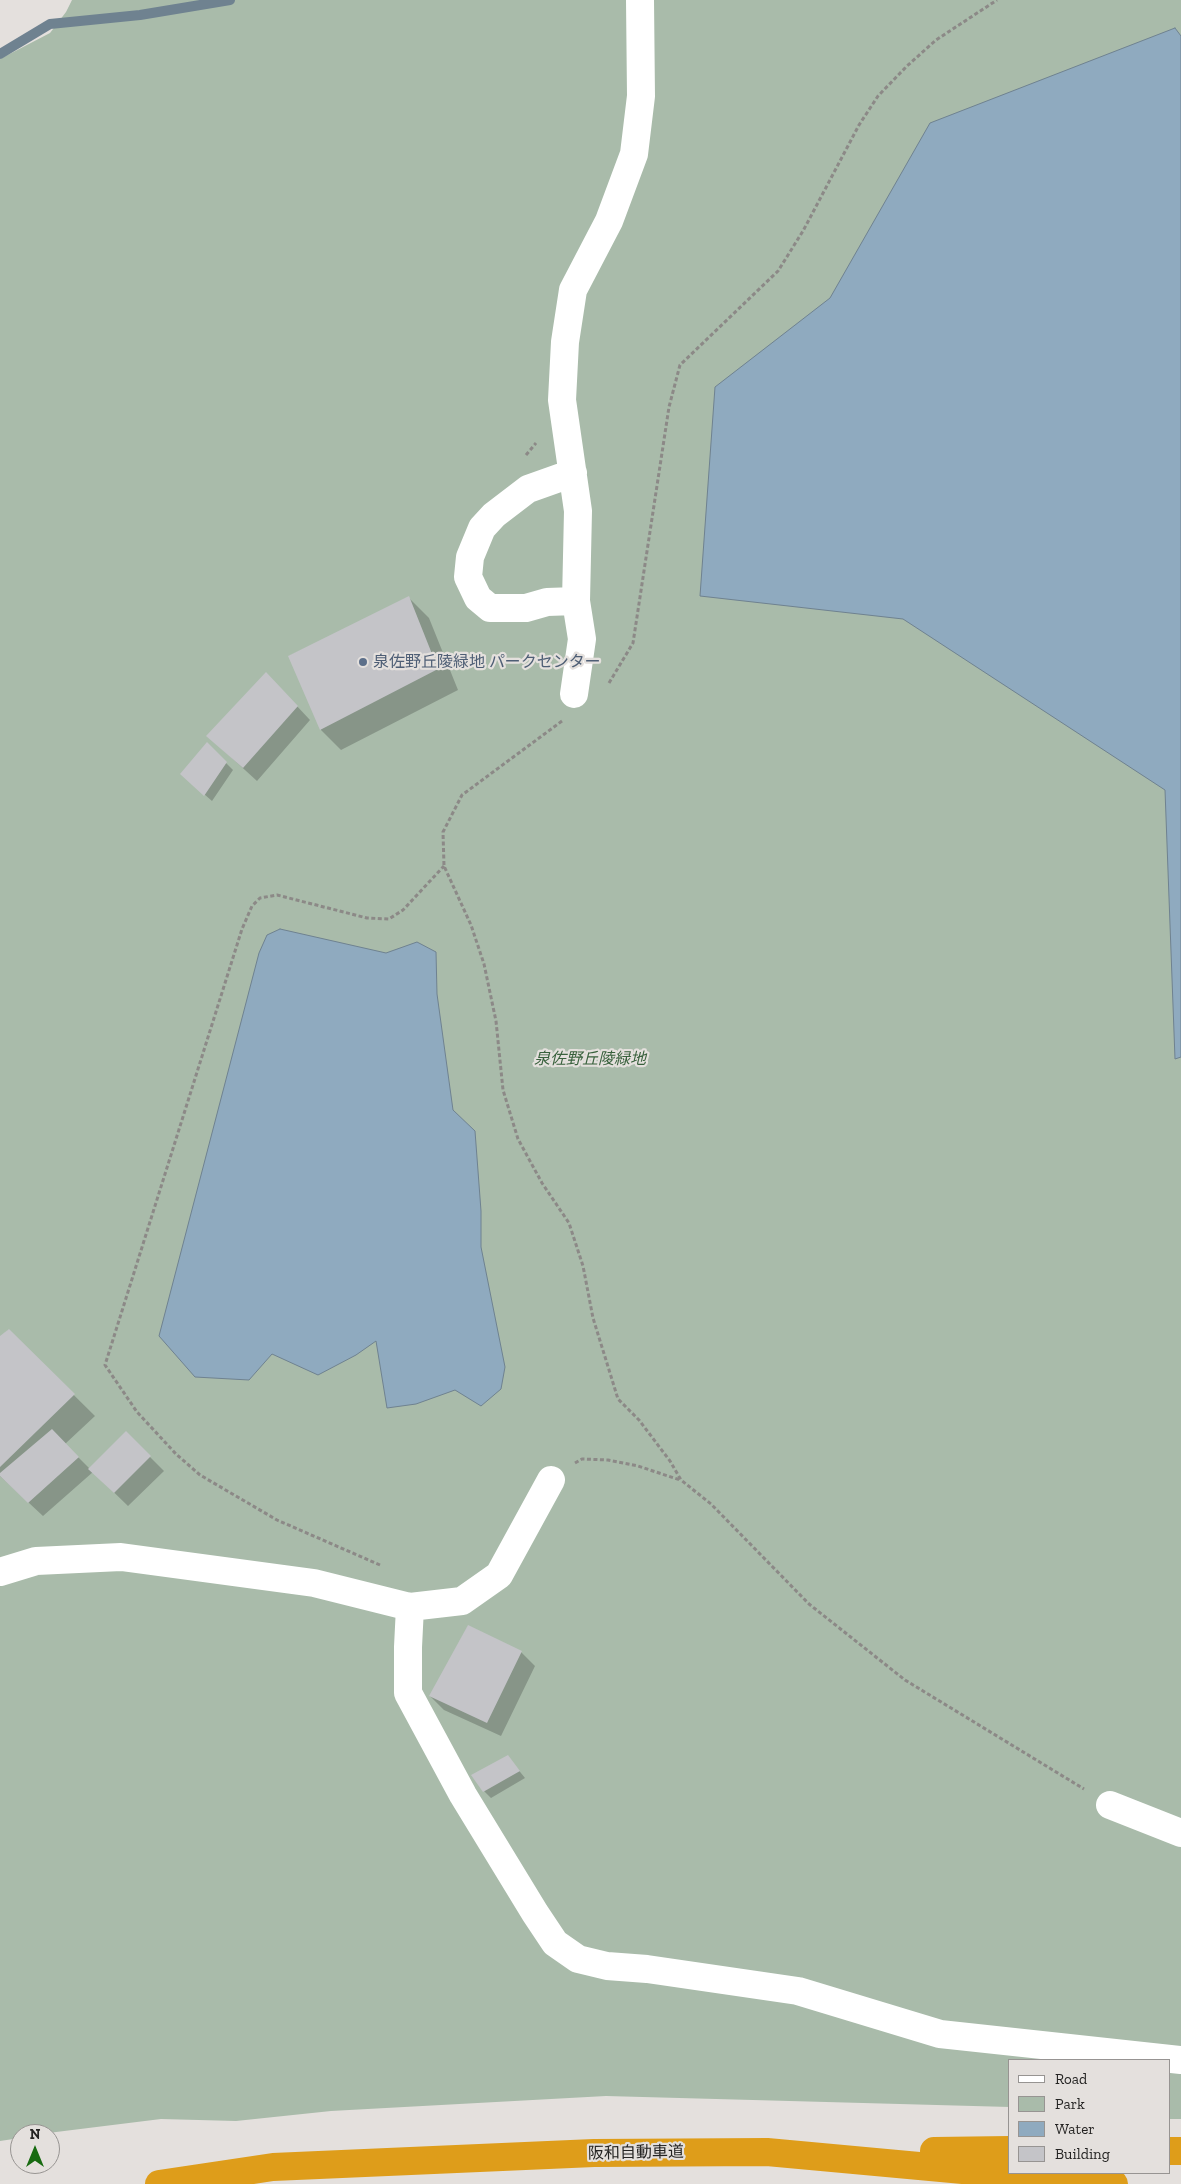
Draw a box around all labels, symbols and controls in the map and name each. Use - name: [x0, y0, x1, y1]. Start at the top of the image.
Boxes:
- place label: 泉佐野丘陵緑地 パークセンター: [373, 652, 601, 672]
- marker: 泉佐野丘陵緑地 パークセンター: [357, 656, 369, 668]
- park label: 泉佐野丘陵緑地: [534, 1049, 646, 1069]
- legend: [1008, 2059, 1171, 2174]
- text: Road: [1055, 2070, 1087, 2088]
- text: Park: [1055, 2095, 1085, 2113]
- text: Water: [1055, 2120, 1095, 2138]
- north arrow: [10, 2124, 60, 2174]
- text: N: [30, 2126, 40, 2143]
- street label: 阪和自動車道: [588, 2143, 684, 2163]
- text: Building: [1055, 2145, 1110, 2163]

